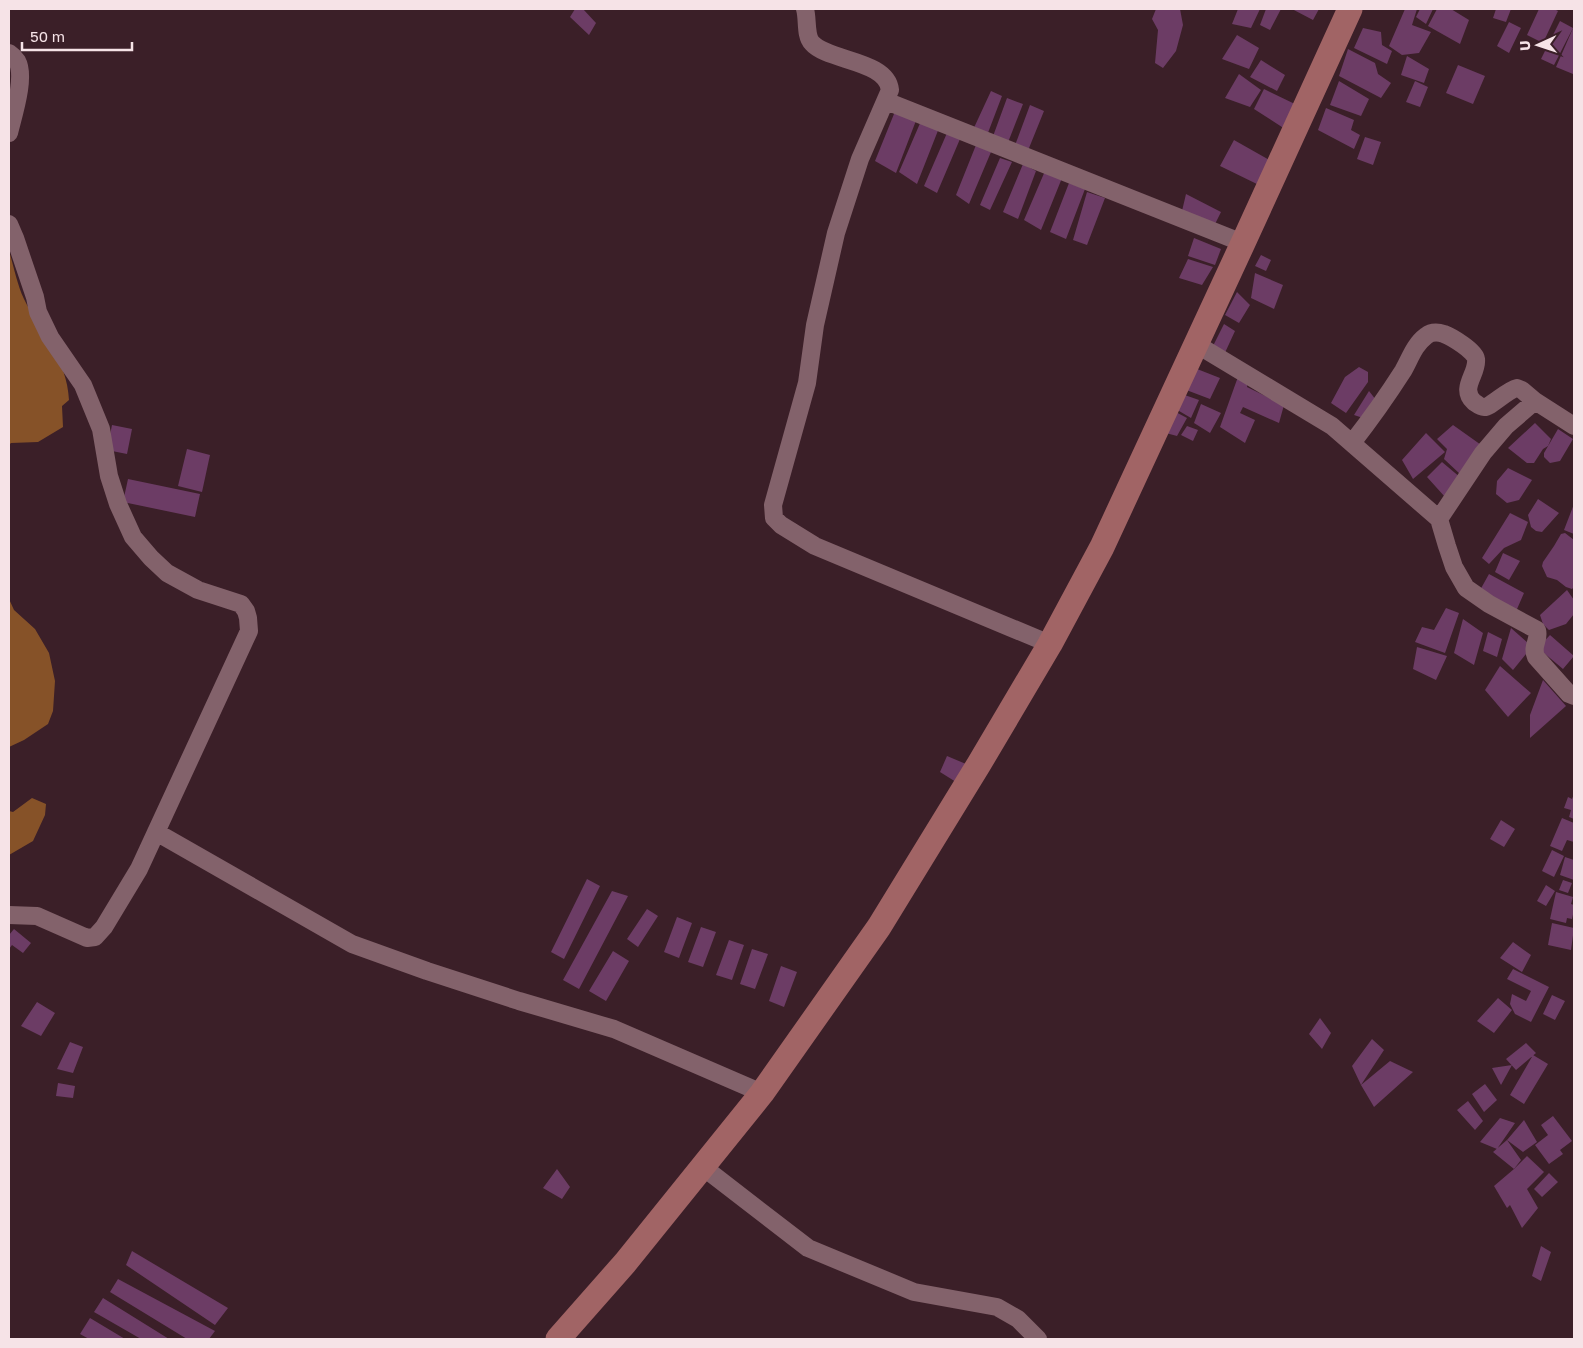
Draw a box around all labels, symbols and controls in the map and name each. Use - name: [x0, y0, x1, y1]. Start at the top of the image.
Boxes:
- scale bar: [22, 20, 132, 52]
- north arrow: [1513, 20, 1563, 70]
- text: 50 m: [30, 27, 65, 45]
- text: U: [1516, 40, 1533, 51]

